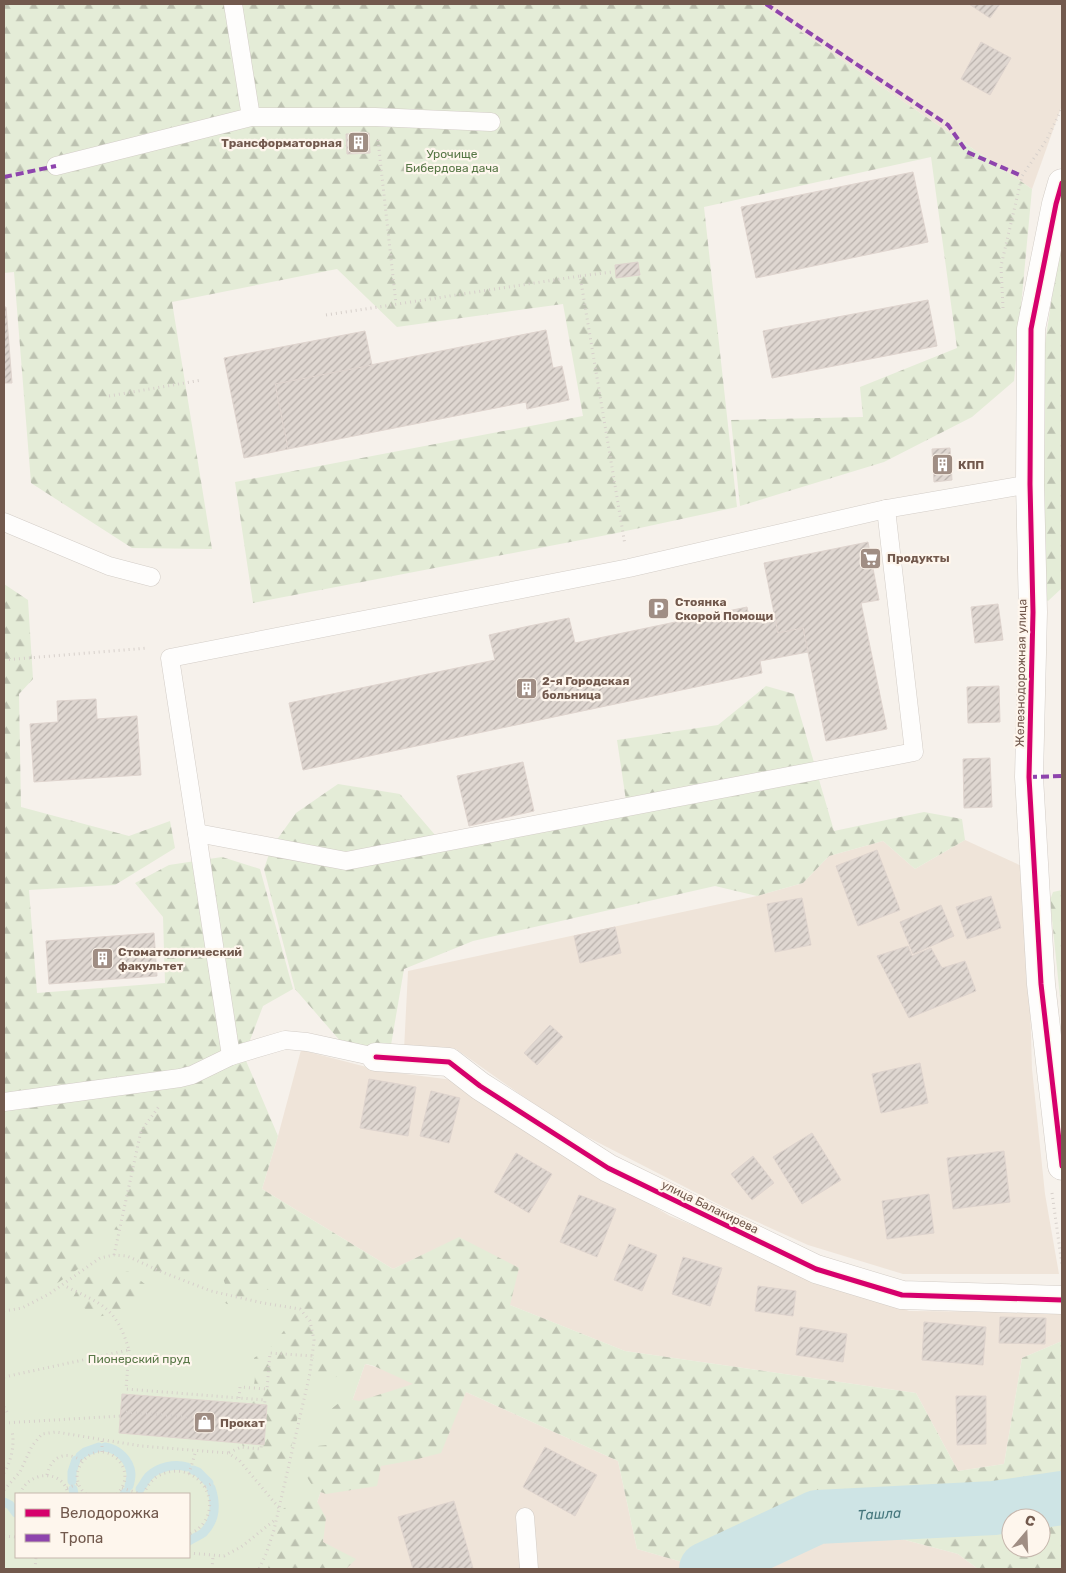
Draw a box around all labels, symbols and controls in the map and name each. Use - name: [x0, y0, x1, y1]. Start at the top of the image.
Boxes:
- building icon: Трансформаторная: [346, 131, 370, 155]
- place label: Трансформаторная: [221, 136, 342, 150]
- park label: Урочище Бибердова дача: [405, 147, 499, 175]
- building icon: КПП: [930, 453, 954, 477]
- place label: КПП: [958, 458, 984, 472]
- supermarket icon: Продукты: [859, 546, 883, 570]
- place label: Продукты: [887, 551, 950, 565]
- place label: Стоянка Скорой Помощи: [675, 595, 773, 623]
- parking icon: Стоянка Скорой Помощи: [647, 597, 671, 621]
- street label: Железнодорожная улица: [1013, 599, 1029, 747]
- place label: 2-я Городская больница: [542, 674, 629, 702]
- building icon: 2-я Городская больница: [514, 676, 538, 700]
- place label: Стоматологический факультет: [118, 945, 242, 973]
- building icon: Стоматологический факультет: [90, 947, 114, 971]
- street label: улица Балакирева: [659, 1177, 761, 1237]
- park label: Пионерский пруд: [88, 1352, 190, 1366]
- shop icon: Прокат: [192, 1411, 216, 1435]
- place label: Прокат: [220, 1416, 265, 1430]
- legend: [15, 1493, 190, 1558]
- text: Велодорожка: [60, 1504, 159, 1522]
- water label: Ташла: [857, 1504, 902, 1523]
- north arrow: [1001, 1508, 1051, 1558]
- text: С: [1023, 1512, 1038, 1531]
- text: Тропа: [60, 1529, 103, 1547]

